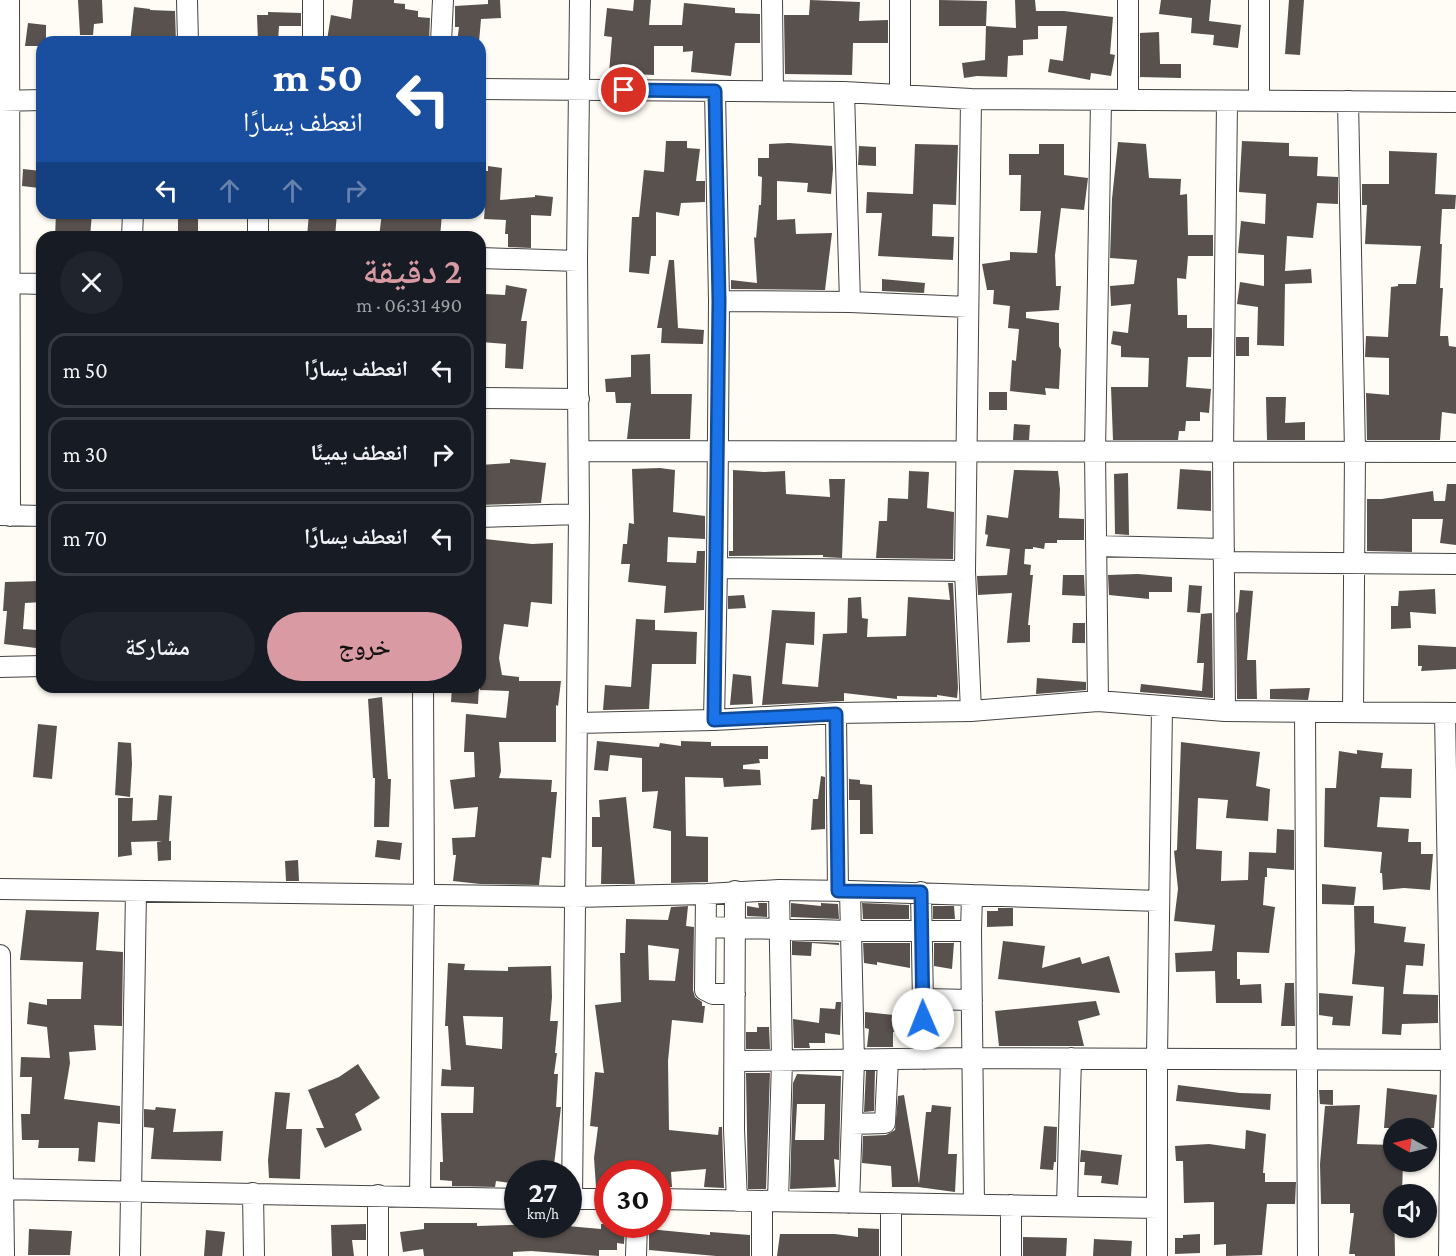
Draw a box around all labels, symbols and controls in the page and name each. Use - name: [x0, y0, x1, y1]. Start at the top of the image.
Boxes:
- text: 50 m: [273, 53, 363, 100]
- icon: left: [384, 60, 462, 138]
- pin: [598, 64, 649, 115]
- icon: arrive: [607, 73, 640, 106]
- text: انعطف يسارًا: [243, 107, 363, 137]
- icon: left: [150, 174, 183, 207]
- icon: ahead: [213, 174, 246, 207]
- icon: ahead: [276, 174, 309, 207]
- icon: right: [339, 174, 372, 207]
- button: close: [60, 251, 123, 314]
- text: 2 دقيقة: [362, 251, 462, 291]
- text: 490 m · 06:31: [356, 294, 462, 316]
- icon: left: [426, 354, 459, 387]
- text: انعطف يسارًا: [304, 356, 408, 381]
- text: 50 m: [63, 358, 108, 383]
- icon: right: [426, 438, 459, 471]
- text: انعطف يمينًا: [310, 440, 408, 465]
- text: 30 m: [63, 442, 108, 467]
- icon: left: [426, 522, 459, 555]
- text: انعطف يسارًا: [304, 524, 408, 549]
- text: 70 m: [63, 526, 107, 551]
- button: مشاركة: [60, 612, 255, 681]
- button: خروج: [267, 612, 462, 681]
- position arrow: [891, 987, 955, 1051]
- north arrow: [1383, 1118, 1437, 1172]
- map controls: [1383, 1118, 1437, 1238]
- speed limit sign: 30: [594, 1160, 672, 1238]
- text: 27: [528, 1175, 558, 1208]
- button: sound: [1383, 1184, 1437, 1238]
- text: km/h: [527, 1206, 559, 1222]

